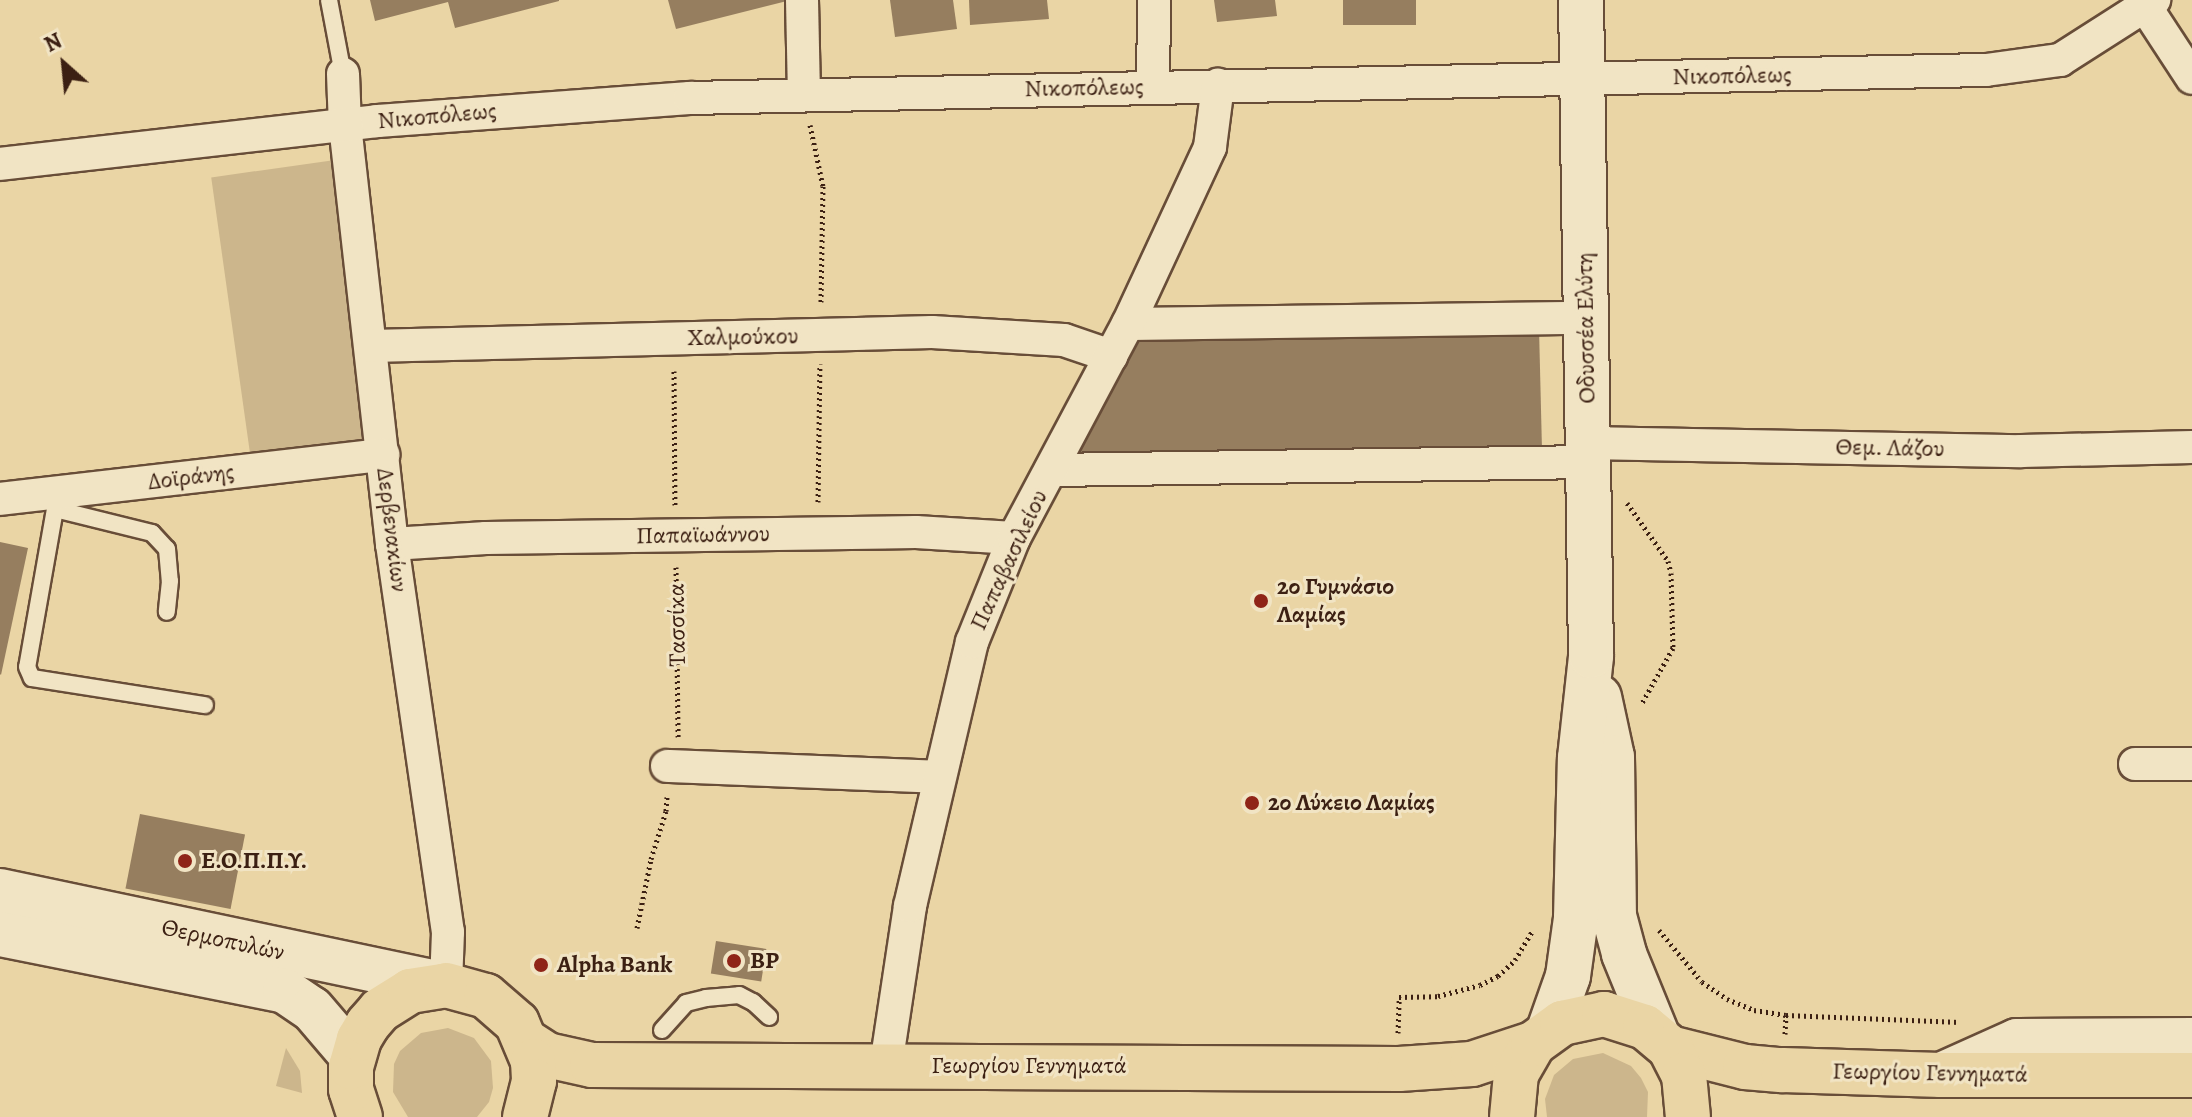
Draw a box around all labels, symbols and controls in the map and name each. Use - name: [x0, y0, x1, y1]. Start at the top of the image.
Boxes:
- north arrow: [24, 24, 104, 104]
- text: N: [39, 26, 67, 60]
- street label: Νικοπόλεως: [1672, 61, 1792, 91]
- street label: Νικοπόλεως: [1024, 73, 1144, 103]
- street label: Νικοπόλεως: [376, 96, 498, 136]
- street label: Οδυσσέα Ελύτη: [1570, 252, 1602, 404]
- street label: Χαλμούκου: [687, 322, 799, 352]
- street label: Θεμ. Λάζου: [1835, 433, 1945, 463]
- street label: Δοϊράνης: [146, 457, 236, 497]
- street label: Δερβενακίων: [370, 466, 414, 594]
- street label: Παπαβασιλείου: [964, 485, 1054, 635]
- street label: Παπαϊωάννου: [636, 519, 770, 551]
- place label: 2ο Γυμνάσιο Λαμίας: [1277, 573, 1394, 629]
- street label: Τασσίκα: [662, 583, 692, 667]
- marker: 2ο Γυμνάσιο Λαμίας: [1252, 592, 1270, 610]
- place label: 2ο Λύκειο Λαμίας: [1268, 789, 1435, 817]
- marker: 2ο Λύκειο Λαμίας: [1243, 794, 1261, 812]
- place label: Ε.Ο.Π.Π.Υ.: [201, 847, 307, 875]
- marker: Ε.Ο.Π.Π.Υ.: [176, 852, 194, 870]
- street label: Θερμοπυλών: [159, 913, 287, 967]
- place label: BP: [750, 947, 779, 975]
- place label: Alpha Bank: [557, 951, 672, 979]
- marker: BP: [725, 952, 743, 970]
- marker: Alpha Bank: [532, 956, 550, 974]
- street label: Γεωργίου Γεννηματά: [931, 1052, 1127, 1080]
- street label: Γεωργίου Γεννηματά: [1832, 1057, 2028, 1089]

